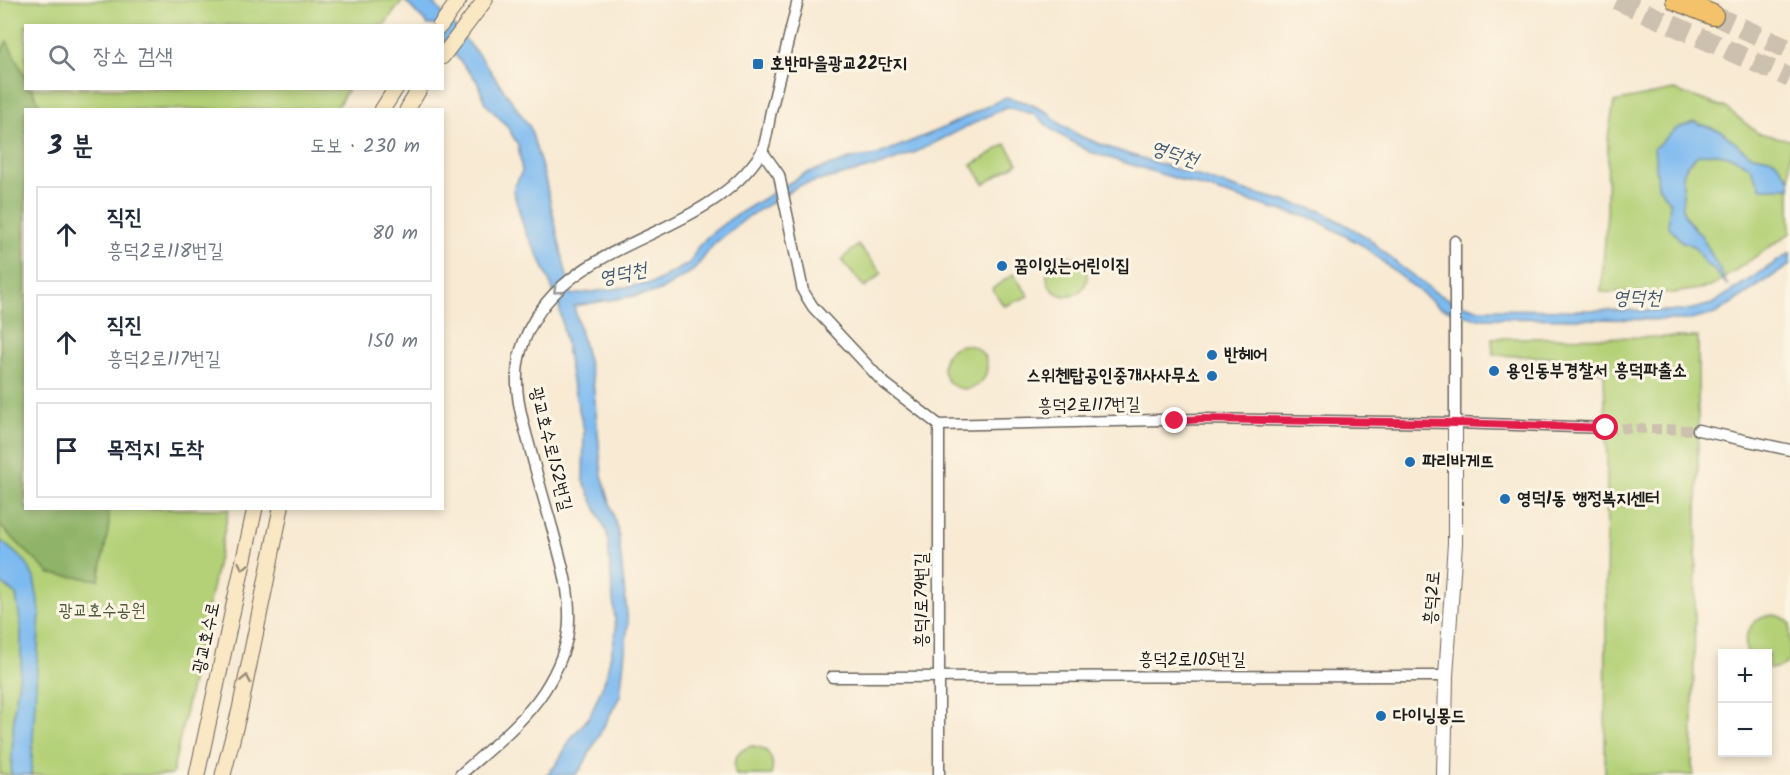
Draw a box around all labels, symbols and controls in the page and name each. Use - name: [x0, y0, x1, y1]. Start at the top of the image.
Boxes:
- search box: [24, 24, 444, 90]
- text: 장소 검색: [93, 40, 173, 75]
- icon: search: [45, 41, 78, 74]
- place label: 호반마을광교22단지: [770, 50, 907, 79]
- marker: 호반마을광교22단지: [751, 57, 765, 71]
- text: 3 분: [48, 126, 93, 168]
- text: 도보 · 230 m: [310, 131, 420, 163]
- water label: 영덕천: [1146, 133, 1204, 178]
- text: 직진: [107, 201, 142, 236]
- icon: ahead: [50, 218, 83, 251]
- text: 80 m: [372, 218, 418, 250]
- text: 흥덕2로118번길: [107, 236, 224, 268]
- place label: 꿈이있는어린이집: [1014, 252, 1130, 281]
- water label: 영덕천: [596, 254, 652, 295]
- marker: 꿈이있는어린이집: [995, 259, 1009, 273]
- one-way arrow: [553, 283, 564, 294]
- water label: 영덕천: [1613, 283, 1663, 315]
- text: 직진: [107, 309, 142, 344]
- icon: ahead: [50, 326, 83, 359]
- text: 150 m: [367, 326, 418, 358]
- place label: 반헤어: [1224, 341, 1267, 370]
- text: 흥덕2로117번길: [107, 344, 221, 376]
- marker: 반헤어: [1205, 348, 1219, 362]
- place label: 용인동부경찰서 흥덕파출소: [1506, 357, 1687, 386]
- place label: 스위첸탑공인중개사사무소: [1026, 362, 1200, 391]
- marker: 용인동부경찰서 흥덕파출소: [1487, 364, 1501, 378]
- marker: 스위첸탑공인중개사사무소: [1205, 369, 1219, 383]
- street label: 광교호수로152번길: [521, 384, 580, 515]
- street label: 흥덕2로117번길: [1038, 391, 1141, 421]
- route end: [1161, 407, 1187, 433]
- route start: [1592, 414, 1618, 440]
- text: 목적지 도착: [107, 433, 204, 468]
- icon: arrive: [50, 434, 83, 467]
- place label: 파리바게뜨: [1422, 448, 1494, 477]
- marker: 파리바게뜨: [1403, 455, 1417, 469]
- place label: 영덕1동 행정복지센터: [1517, 485, 1660, 514]
- marker: 영덕1동 행정복지센터: [1498, 492, 1512, 506]
- street label: 흥덕1로79번길: [908, 552, 937, 648]
- one-way arrow: [237, 560, 250, 570]
- street label: 흥덕2로: [1417, 570, 1449, 626]
- park label: 광교호수공원: [59, 597, 145, 626]
- street label: 광교호수로: [185, 600, 229, 676]
- street label: 흥덕2로105번길: [1138, 646, 1246, 675]
- map controls: [1718, 649, 1772, 757]
- button: +: [1718, 649, 1772, 703]
- one-way arrow: [239, 674, 252, 684]
- place label: 다이닝몽드: [1393, 702, 1465, 731]
- button: −: [1718, 703, 1772, 757]
- marker: 다이닝몽드: [1374, 709, 1388, 723]

